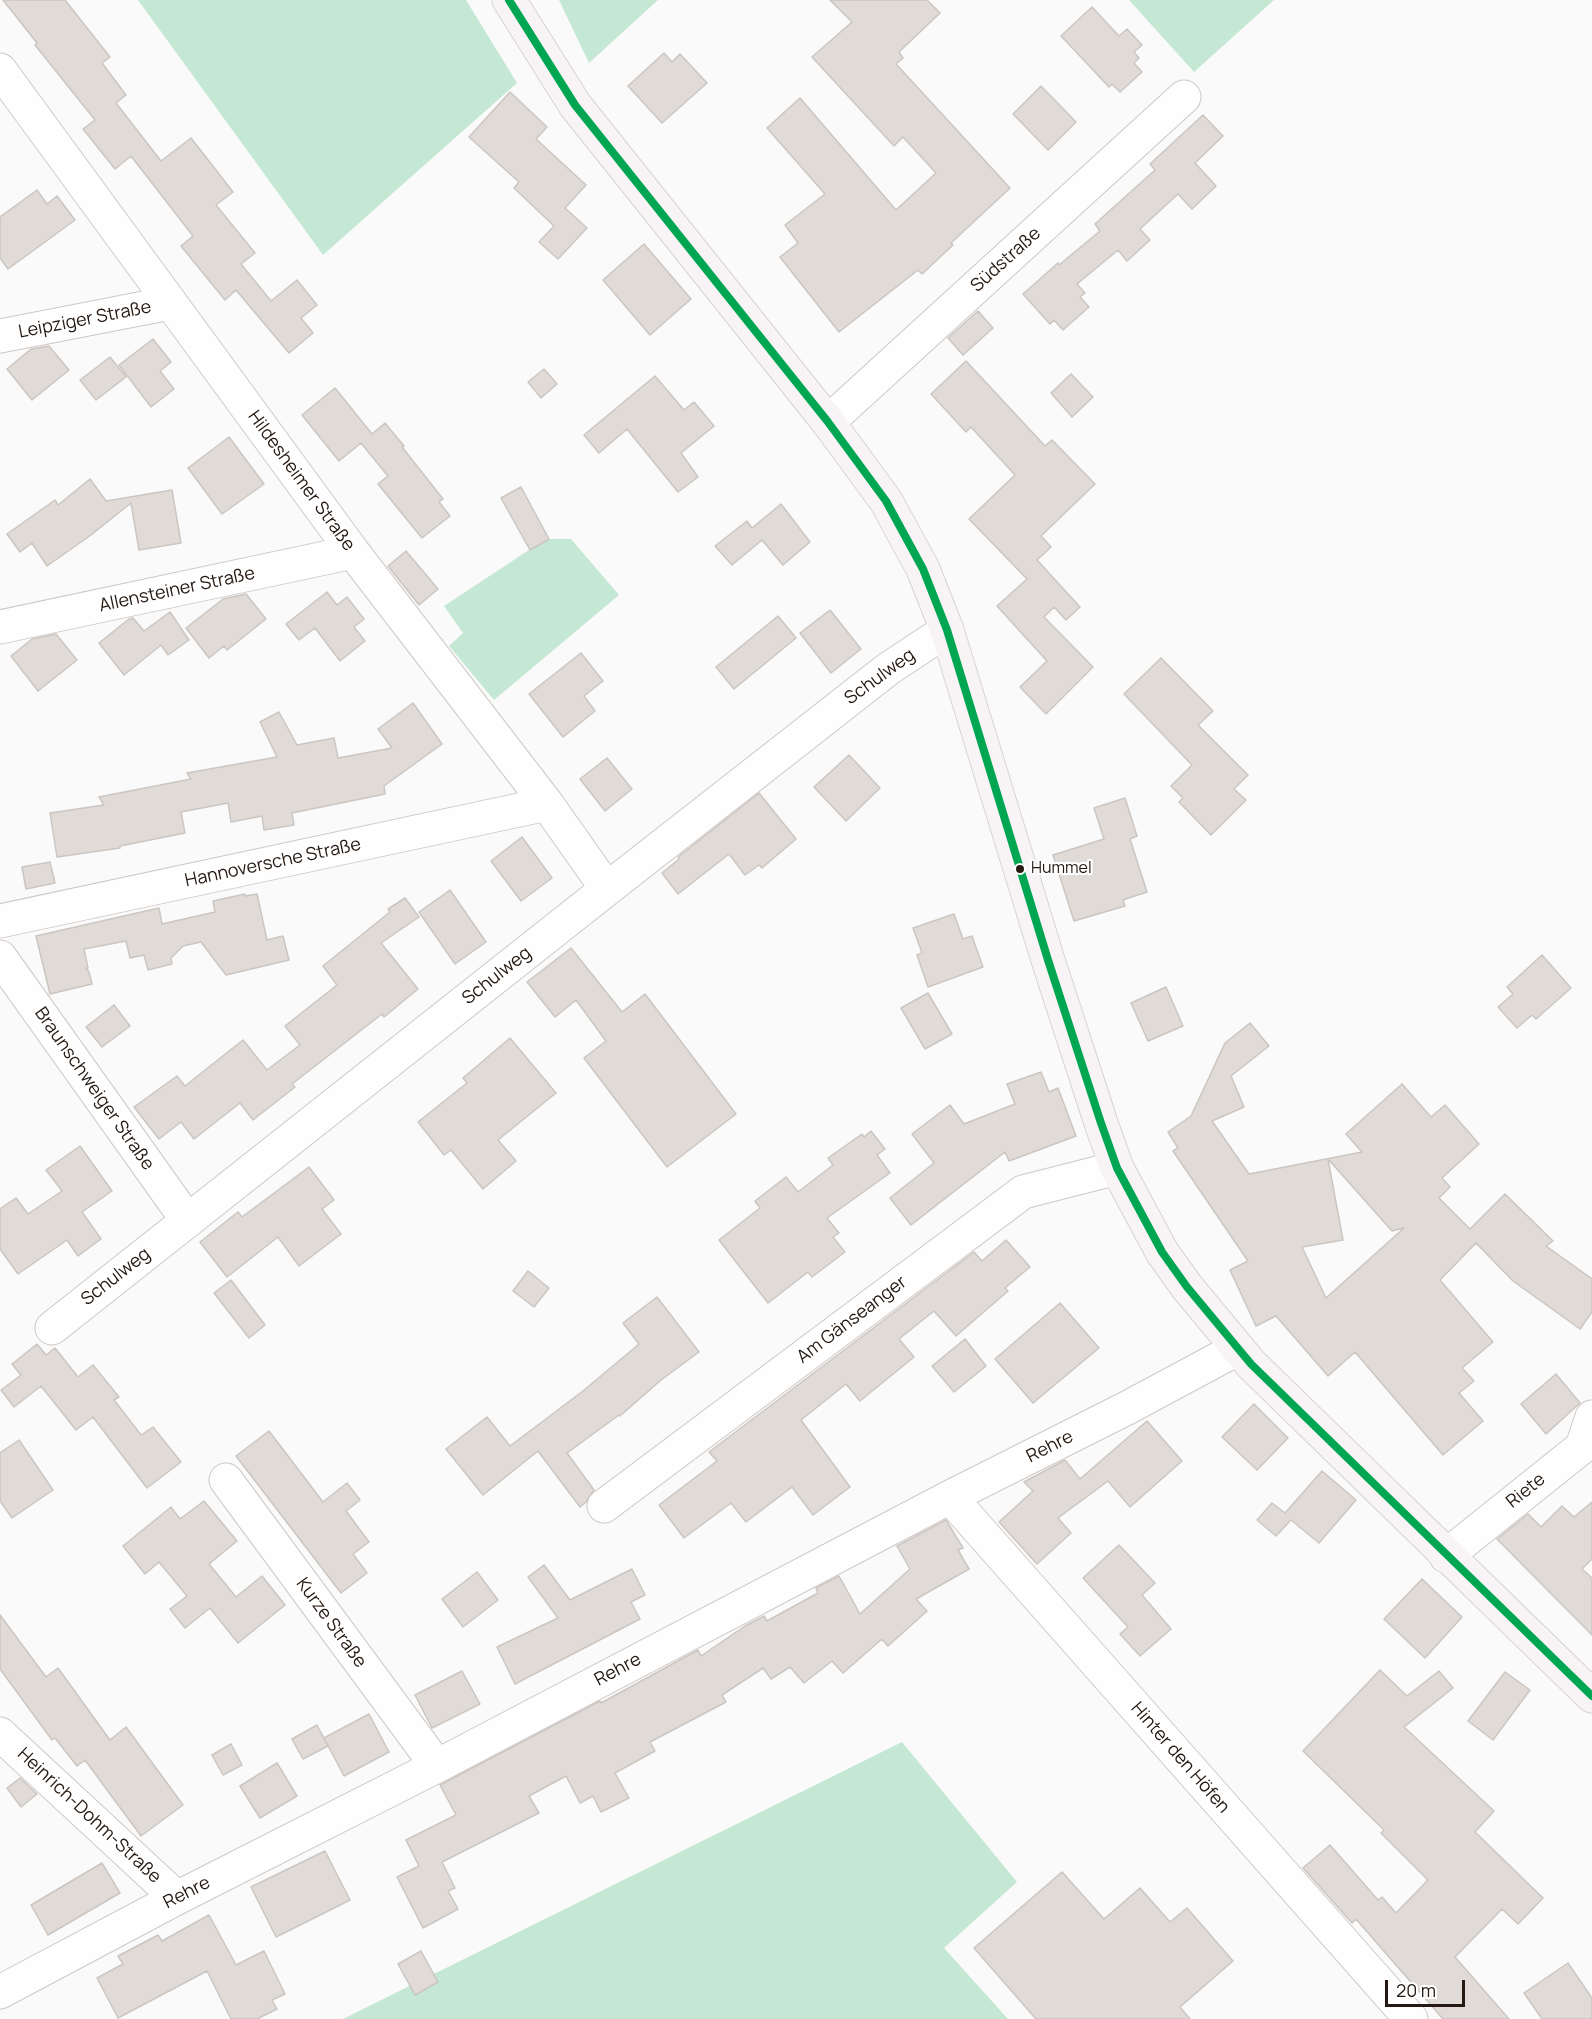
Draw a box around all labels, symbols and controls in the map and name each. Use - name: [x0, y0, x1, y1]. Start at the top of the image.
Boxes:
- street label: Südstraße: [967, 223, 1045, 297]
- street label: Leipziger Straße: [17, 297, 153, 343]
- street label: Hildesheimer Straße: [243, 407, 359, 555]
- street label: Allensteiner Straße: [97, 563, 257, 617]
- street label: Schulweg: [841, 644, 919, 710]
- street label: Hannoversche Straße: [183, 834, 363, 892]
- place label: Hummel: [1031, 859, 1092, 879]
- marker: Hummel: [1014, 863, 1026, 875]
- street label: Schulweg: [458, 942, 536, 1010]
- street label: Braunschweiger Straße: [30, 1003, 158, 1175]
- street label: Schulweg: [77, 1243, 155, 1311]
- street label: Am Gänseanger: [793, 1272, 911, 1368]
- street label: Rehre: [1023, 1426, 1077, 1468]
- street label: Riete: [1502, 1469, 1550, 1513]
- street label: Kurze Straße: [291, 1574, 371, 1672]
- street label: Rehre: [591, 1649, 645, 1691]
- street label: Hinter den Höfen: [1126, 1698, 1234, 1818]
- street label: Heinrich-Dohm-Straße: [13, 1744, 165, 1888]
- street label: Rehre: [160, 1872, 214, 1914]
- scale bar: [1388, 1968, 1468, 2006]
- text: 20 m: [1396, 1978, 1436, 2002]

